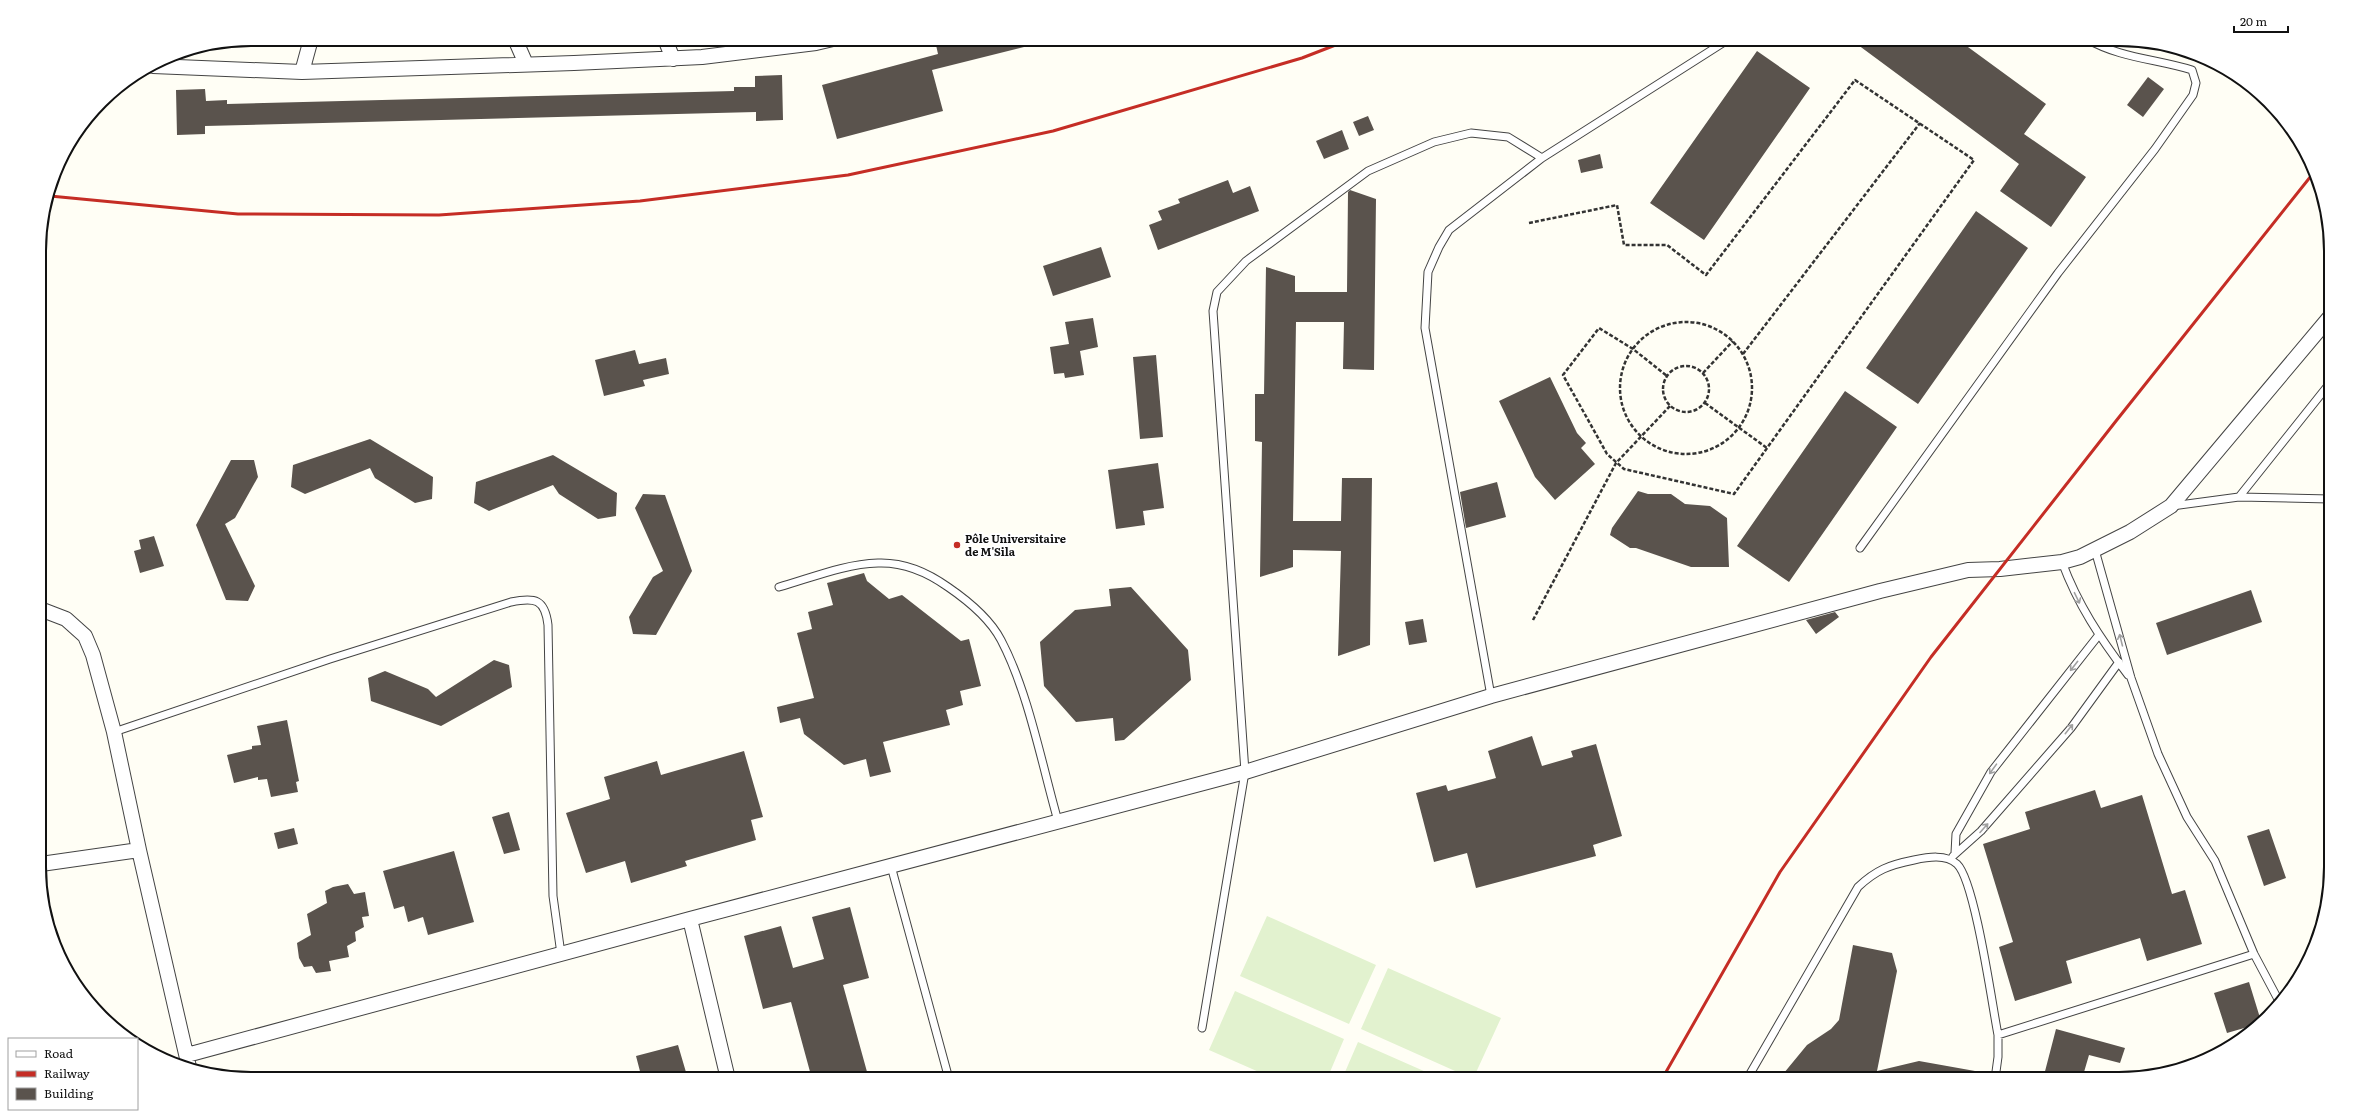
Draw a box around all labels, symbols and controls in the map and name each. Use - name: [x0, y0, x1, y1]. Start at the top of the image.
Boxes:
- scale bar: [2234, 8, 2288, 34]
- text: 20 m: [2240, 12, 2267, 30]
- place label: Pôle Universitaire de M'Sila: [965, 530, 1066, 559]
- marker: Pôle Universitaire de M'Sila: [952, 540, 962, 550]
- one-way arrow: [2074, 591, 2081, 603]
- one-way arrow: [2117, 634, 2125, 647]
- one-way arrow: [2069, 661, 2078, 672]
- one-way arrow: [2065, 724, 2074, 735]
- one-way arrow: [1989, 763, 1998, 774]
- one-way arrow: [1980, 822, 1989, 833]
- legend: [8, 1038, 138, 1110]
- text: Road: [44, 1044, 74, 1062]
- text: Railway: [44, 1064, 90, 1082]
- text: Building: [44, 1084, 94, 1102]

